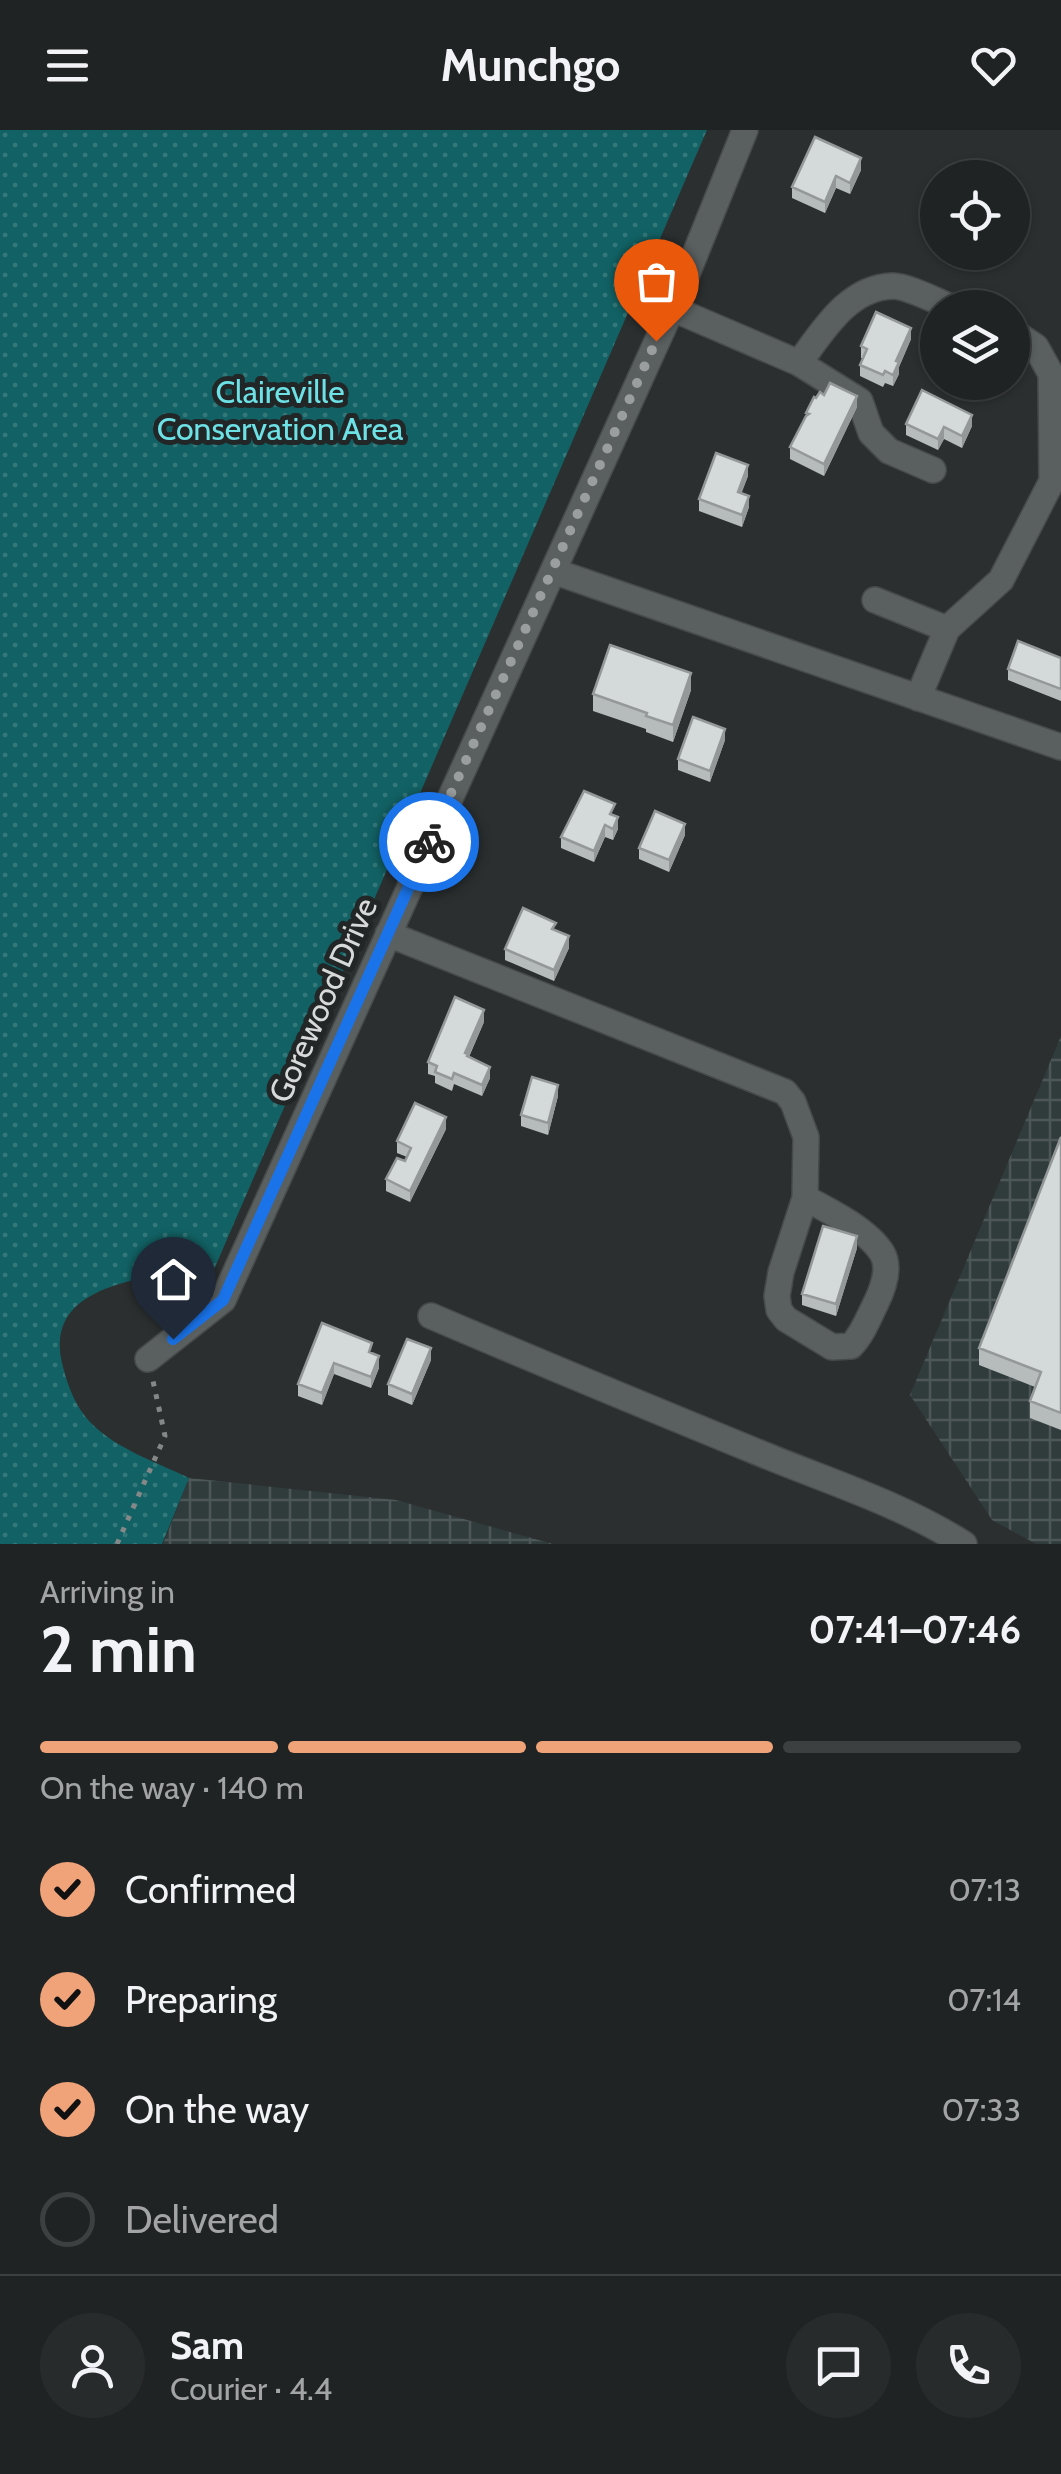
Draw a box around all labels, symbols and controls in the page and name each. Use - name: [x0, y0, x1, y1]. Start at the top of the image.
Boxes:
- icon: menu: [40, 38, 95, 93]
- text: Munchgo: [441, 38, 620, 92]
- icon: heart: [966, 38, 1021, 93]
- map controls: [920, 160, 1030, 400]
- button: locate: [920, 160, 1030, 270]
- pin: [614, 239, 699, 342]
- icon: bag: [629, 254, 684, 309]
- button: layers: [920, 290, 1030, 400]
- park label: Claireville Conservation Area: [157, 372, 404, 448]
- courier: [379, 792, 479, 892]
- icon: bike: [402, 815, 457, 870]
- street label: Gorewood Drive: [260, 891, 385, 1108]
- pin: [131, 1237, 216, 1340]
- icon: home: [146, 1252, 201, 1307]
- text: Arriving in: [40, 1572, 175, 1611]
- text: 07:41–07:46: [808, 1606, 1021, 1653]
- text: 2 min: [40, 1609, 197, 1688]
- text: On the way · 140 m: [40, 1768, 304, 1807]
- icon: check: [40, 1862, 95, 1917]
- text: Confirmed: [125, 1866, 296, 1913]
- text: 07:13: [949, 1870, 1021, 1909]
- icon: check: [40, 1972, 95, 2027]
- text: Preparing: [125, 1976, 277, 2023]
- text: 07:14: [947, 1980, 1021, 2019]
- icon: check: [40, 2082, 95, 2137]
- text: On the way: [125, 2086, 309, 2133]
- text: 07:33: [942, 2090, 1021, 2129]
- text: Delivered: [125, 2196, 279, 2243]
- button: person: [40, 2313, 145, 2418]
- button: chat: [786, 2313, 891, 2418]
- button: phone: [916, 2313, 1021, 2418]
- text: Sam: [170, 2322, 244, 2369]
- text: Courier · 4.4: [170, 2369, 332, 2408]

